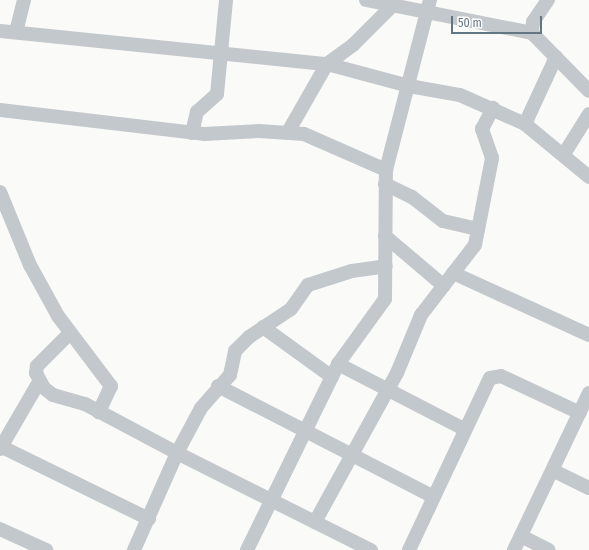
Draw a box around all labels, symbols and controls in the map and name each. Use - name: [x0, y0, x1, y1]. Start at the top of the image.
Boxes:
- scale bar: [453, 8, 544, 34]
- text: 50 m: [458, 16, 482, 30]

